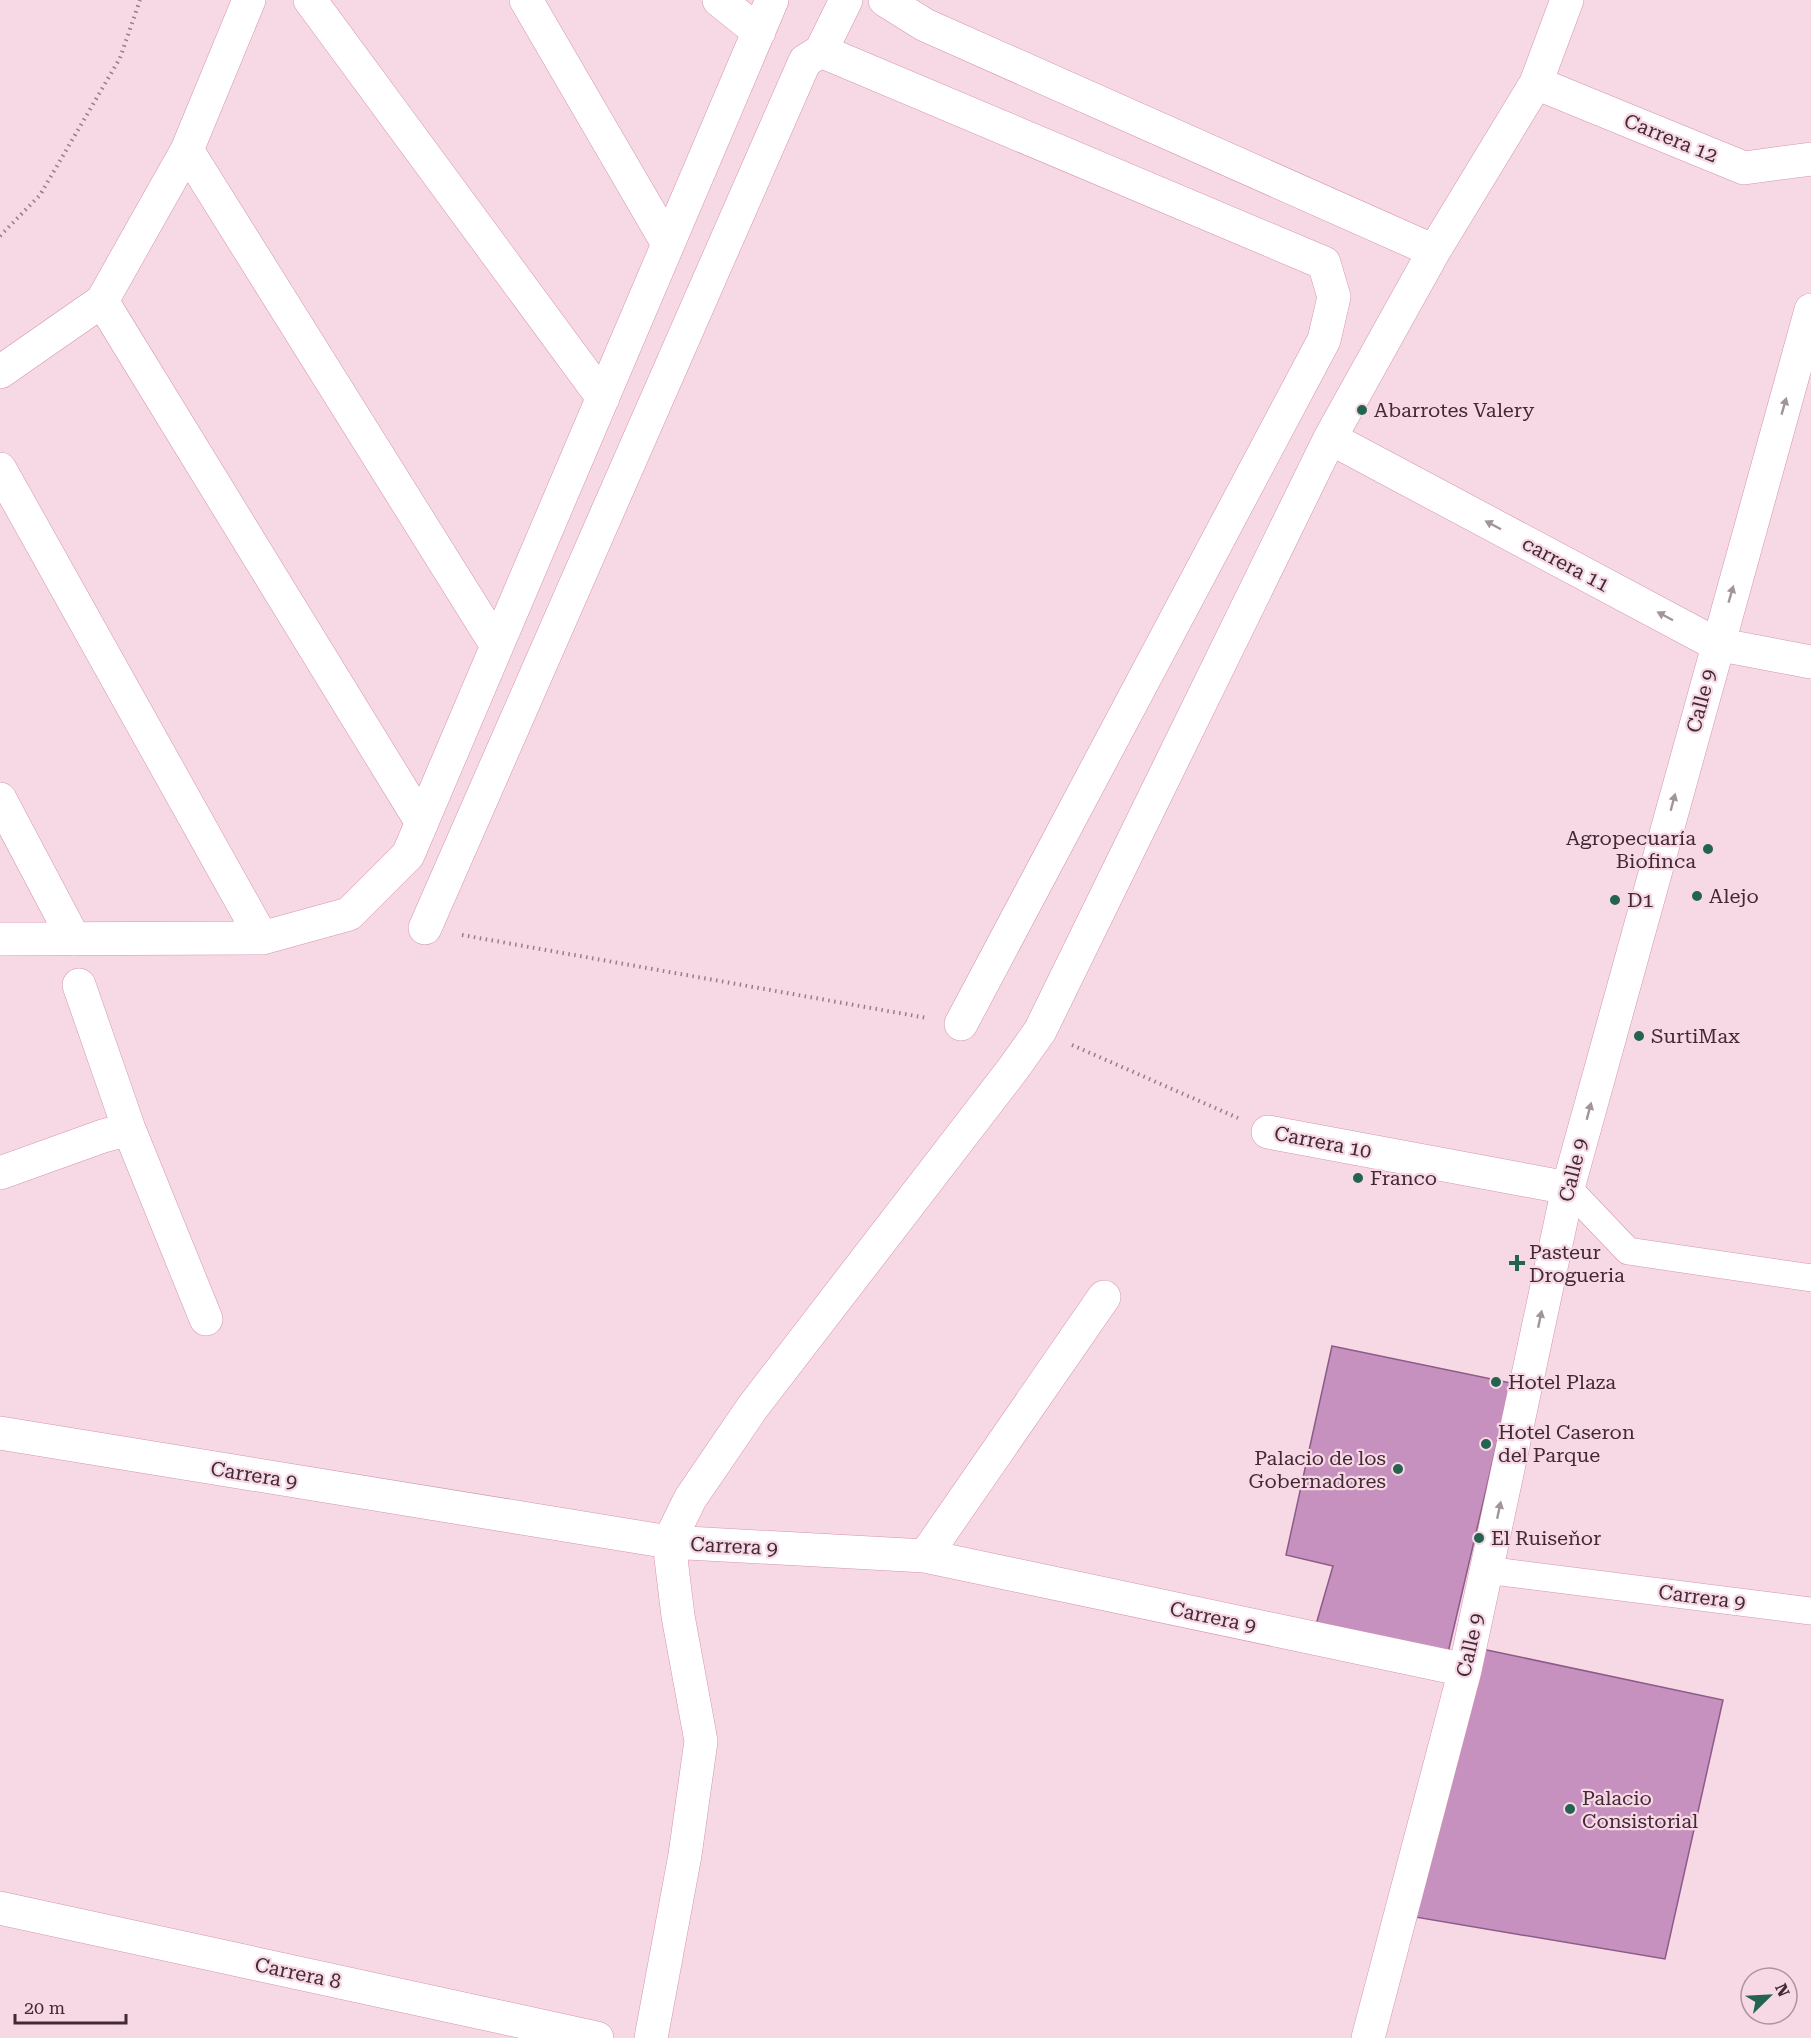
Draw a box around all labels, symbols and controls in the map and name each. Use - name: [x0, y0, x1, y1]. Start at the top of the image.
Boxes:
- street label: Carrera 12: [1621, 108, 1721, 168]
- one-way arrow: [1780, 397, 1789, 415]
- place label: Abarrotes Valery: [1374, 398, 1534, 422]
- marker: Abarrotes Valery: [1355, 403, 1369, 417]
- one-way arrow: [1484, 520, 1501, 530]
- street label: carrera 11: [1518, 531, 1614, 597]
- one-way arrow: [1727, 584, 1736, 602]
- one-way arrow: [1656, 611, 1673, 621]
- street label: Calle 9: [1681, 667, 1721, 735]
- one-way arrow: [1669, 793, 1678, 811]
- place label: Agropecuaría Biofinca: [1566, 826, 1696, 873]
- marker: Agropecuaría Biofinca: [1701, 842, 1715, 856]
- place label: Alejo: [1709, 884, 1759, 908]
- place label: D1: [1627, 888, 1654, 912]
- marker: Alejo: [1690, 889, 1704, 903]
- marker: D1: [1608, 893, 1622, 907]
- place label: SurtiMax: [1651, 1024, 1740, 1048]
- marker: SurtiMax: [1632, 1029, 1646, 1043]
- one-way arrow: [1584, 1102, 1594, 1121]
- street label: Carrera 10: [1272, 1121, 1374, 1163]
- street label: Calle 9: [1554, 1136, 1592, 1204]
- place label: Franco: [1370, 1166, 1437, 1190]
- marker: Franco: [1351, 1171, 1365, 1185]
- place label: Pasteur Drogueria: [1529, 1240, 1625, 1287]
- marker: Pasteur Drogueria: [1510, 1256, 1524, 1270]
- one-way arrow: [1536, 1309, 1545, 1328]
- place label: Hotel Plaza: [1508, 1370, 1616, 1394]
- marker: Hotel Plaza: [1489, 1375, 1503, 1389]
- place label: Hotel Caseron del Parque: [1498, 1420, 1635, 1467]
- marker: Hotel Caseron del Parque: [1479, 1437, 1493, 1451]
- place label: Palacio de los Gobernadores: [1249, 1446, 1386, 1493]
- street label: Carrera 9: [209, 1456, 299, 1494]
- marker: Palacio de los Gobernadores: [1391, 1462, 1405, 1476]
- one-way arrow: [1495, 1500, 1504, 1519]
- place label: El Ruiseňor: [1491, 1526, 1601, 1550]
- marker: El Ruiseňor: [1472, 1531, 1486, 1545]
- street label: Carrera 9: [690, 1532, 778, 1560]
- street label: Carrera 9: [1657, 1580, 1747, 1614]
- street label: Carrera 9: [1168, 1596, 1258, 1638]
- street label: Calle 9: [1451, 1611, 1489, 1679]
- place label: Palacio Consistorial: [1582, 1786, 1698, 1833]
- marker: Palacio Consistorial: [1563, 1802, 1577, 1816]
- street label: Carrera 8: [253, 1952, 343, 1994]
- north arrow: [1739, 1966, 1799, 2026]
- text: N: [1771, 1981, 1793, 2000]
- scale bar: [15, 1987, 126, 2025]
- text: 20 m: [24, 1997, 65, 2018]

